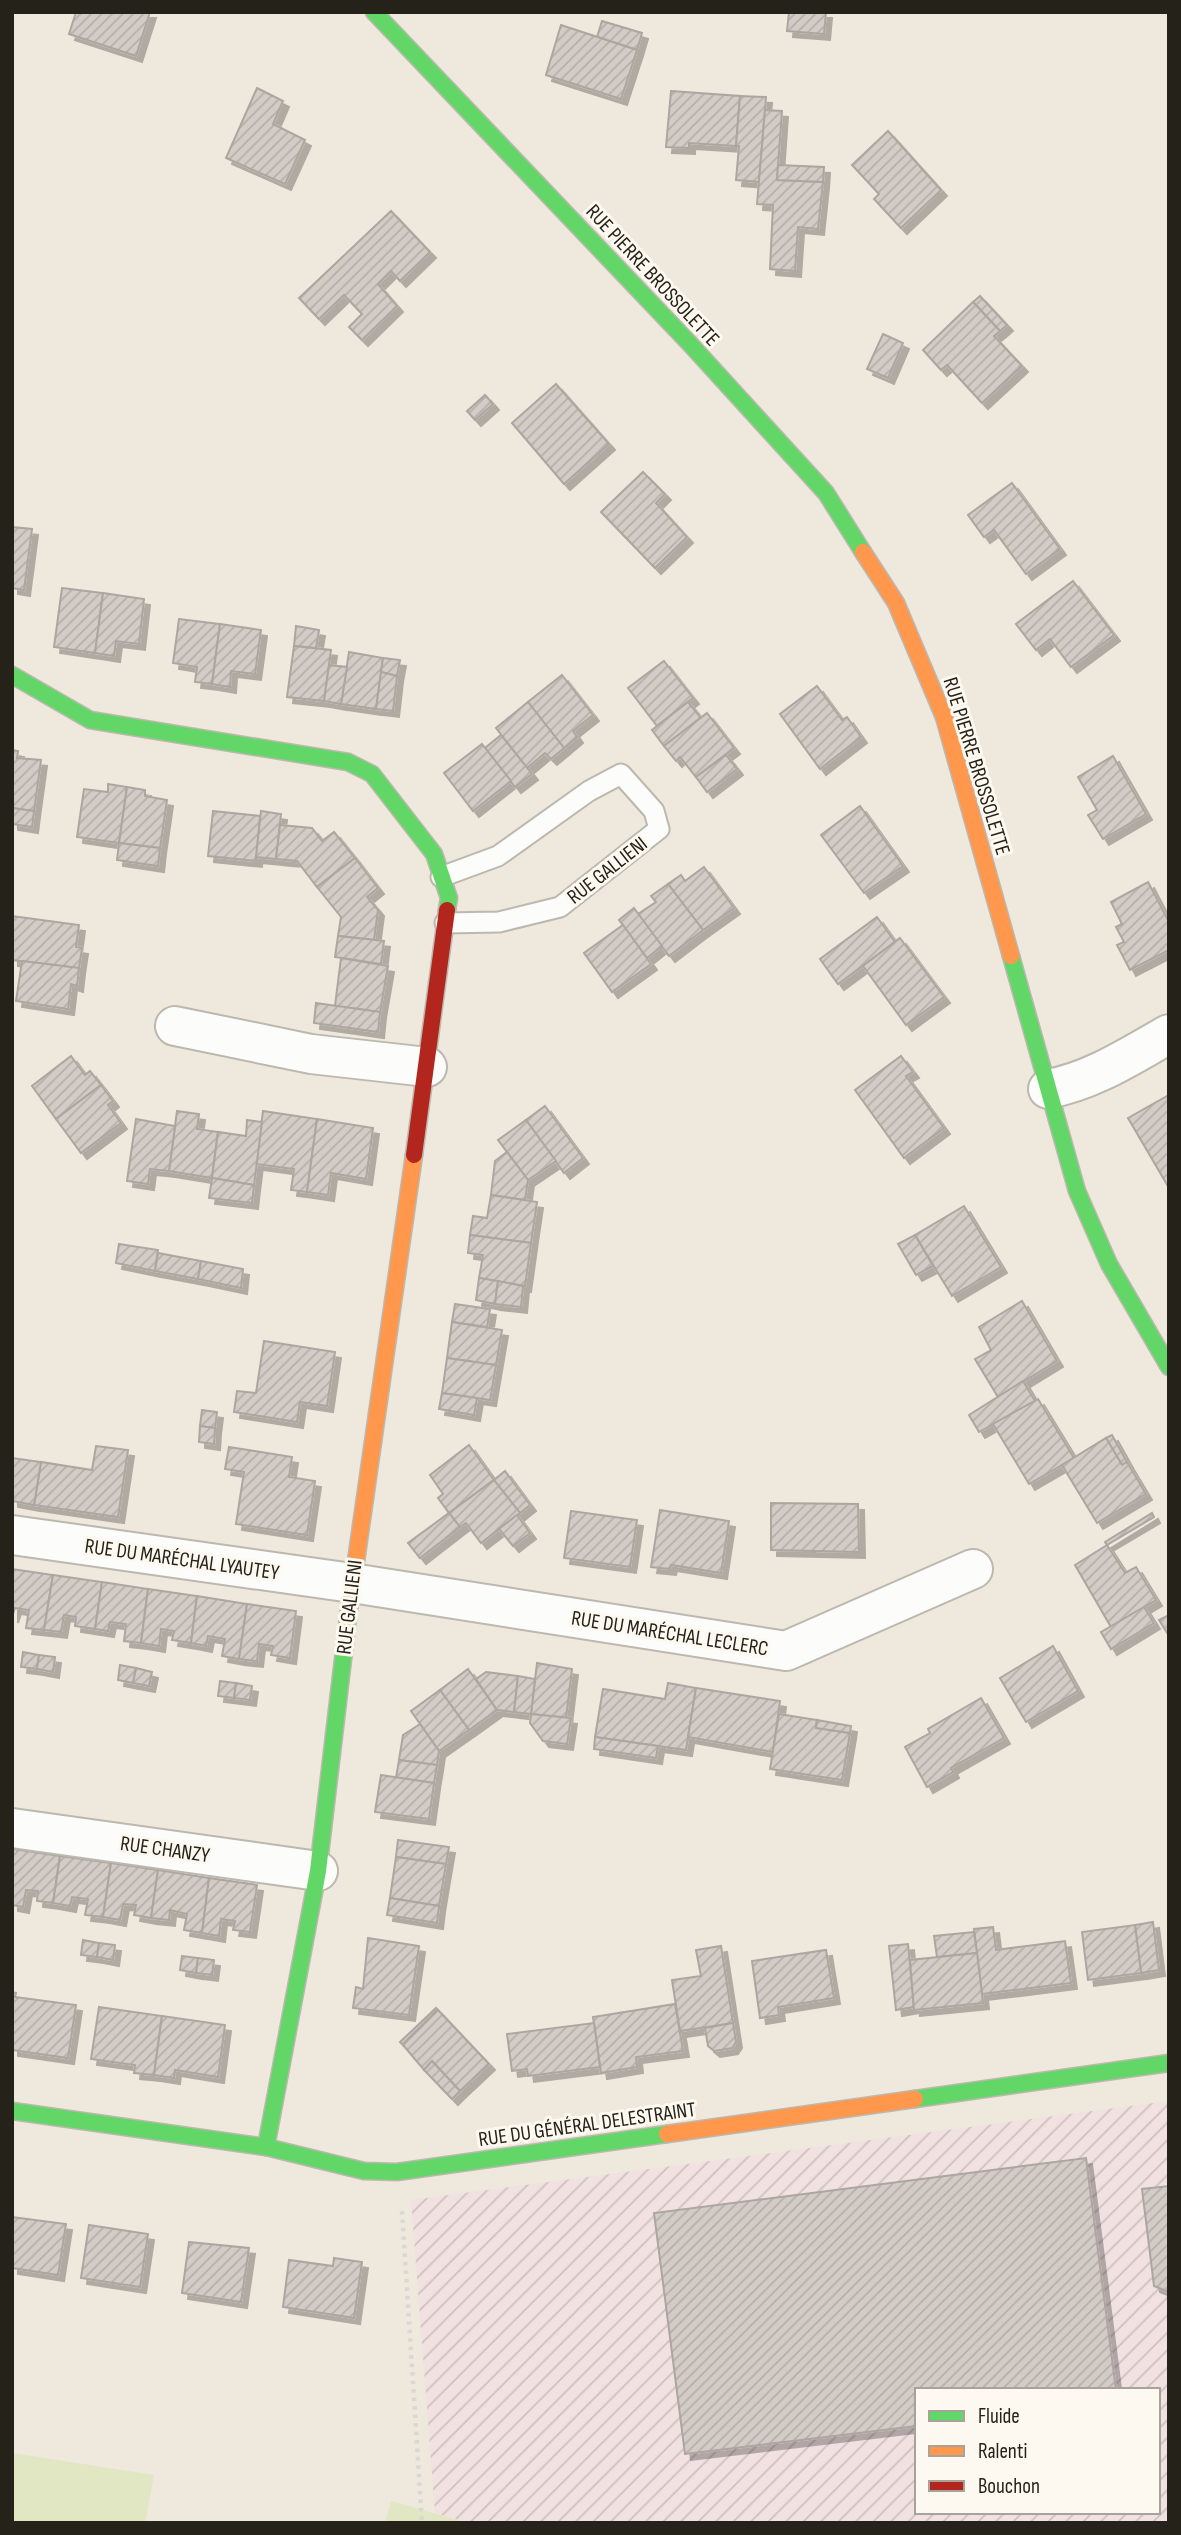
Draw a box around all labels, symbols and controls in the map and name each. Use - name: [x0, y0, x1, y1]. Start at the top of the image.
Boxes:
- street label: RUE PIERRE BROSSOLETTE: [581, 199, 725, 351]
- street label: RUE PIERRE BROSSOLETTE: [938, 674, 1015, 858]
- street label: RUE GALLIENI: [562, 831, 652, 909]
- street label: RUE DU MARÉCHAL LYAUTEY: [83, 1533, 281, 1586]
- street label: RUE GALLIENI: [331, 1558, 368, 1656]
- street label: RUE DU MARÉCHAL LECLERC: [570, 1606, 770, 1661]
- street label: RUE CHANZY: [119, 1831, 212, 1868]
- street label: RUE DU GÉNÉRAL DELESTRAINT: [477, 2097, 698, 2152]
- legend: [915, 2388, 1160, 2514]
- text: Fluide: [978, 2404, 1020, 2429]
- text: Ralenti: [978, 2439, 1027, 2464]
- text: Bouchon: [978, 2474, 1040, 2499]

